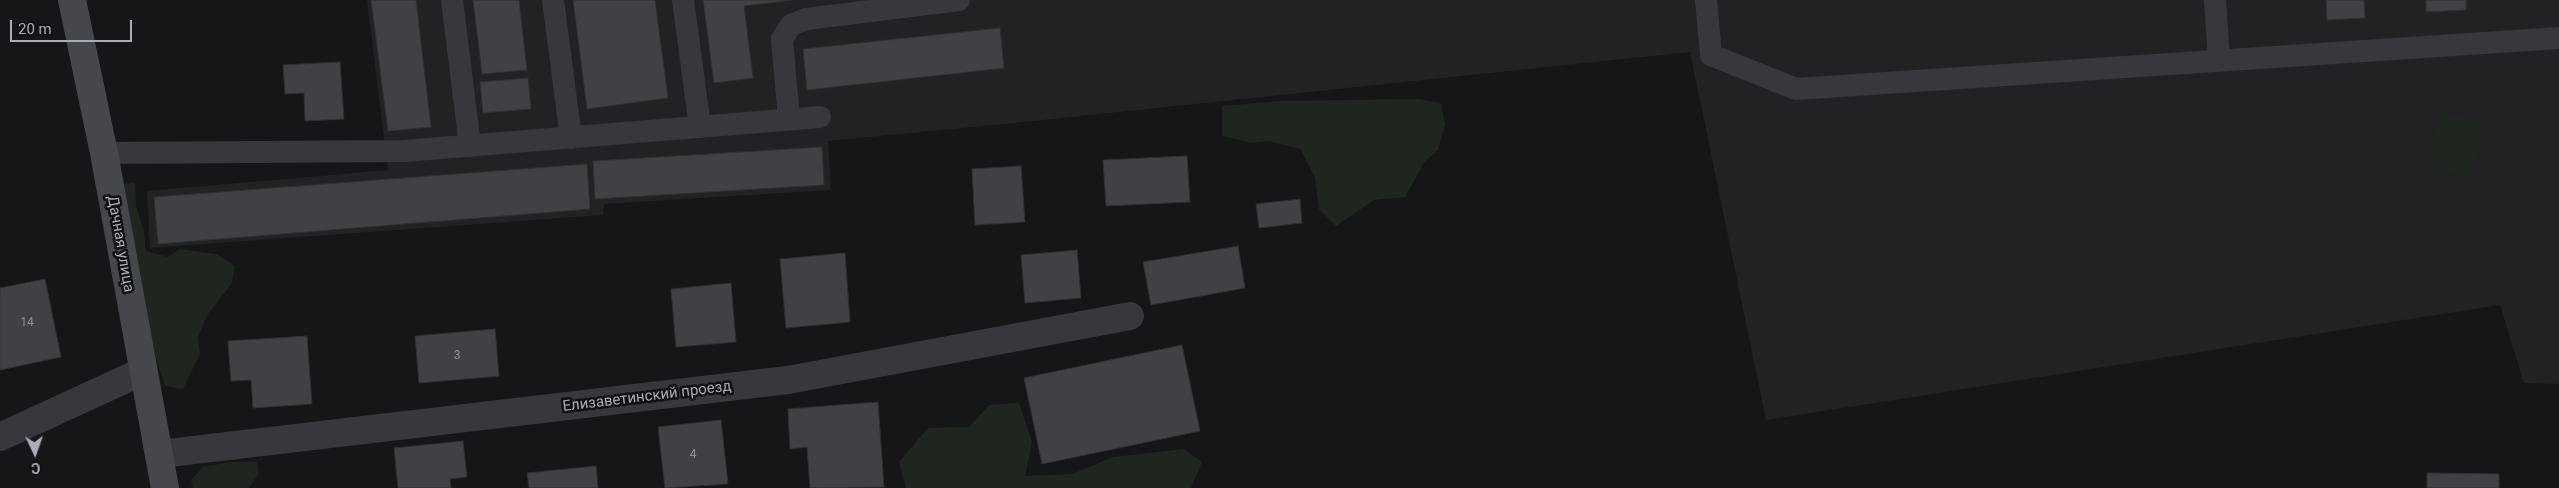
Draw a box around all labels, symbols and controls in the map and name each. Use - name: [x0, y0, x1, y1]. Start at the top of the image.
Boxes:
- scale bar: [12, 10, 135, 42]
- text: 20 m: [18, 20, 52, 38]
- street label: Дачная улица: [103, 194, 137, 294]
- house number: 14: [20, 316, 34, 330]
- house number: 3: [454, 349, 460, 363]
- street label: Елизаветинский проезд: [562, 378, 732, 416]
- north arrow: [10, 428, 60, 478]
- house number: 4: [690, 448, 696, 462]
- text: С: [31, 460, 41, 476]

